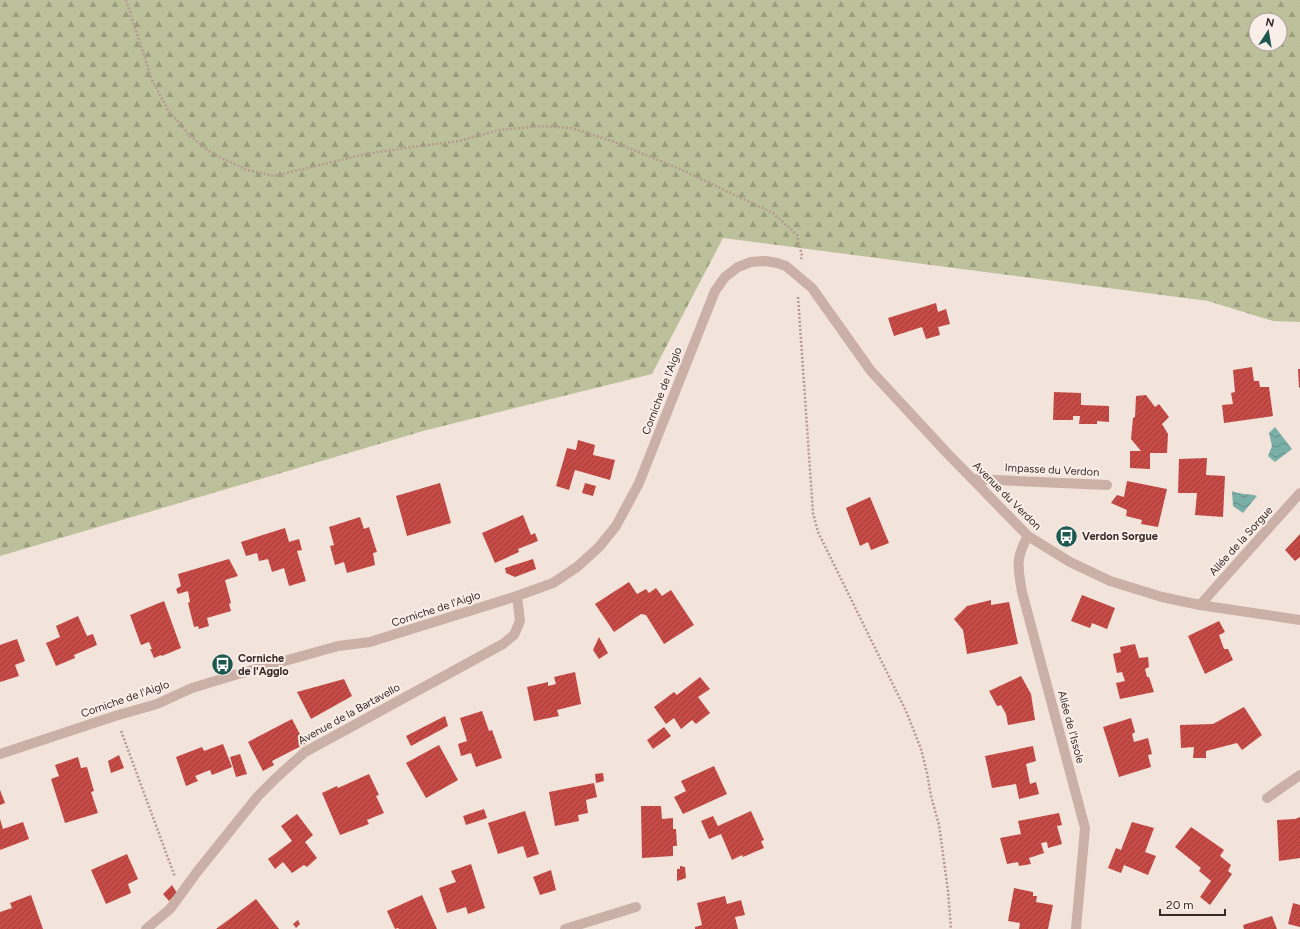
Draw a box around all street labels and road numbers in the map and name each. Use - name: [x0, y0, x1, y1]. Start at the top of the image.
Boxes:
- street label: Corniche de l'Aiglo: [639, 345, 685, 437]
- street label: Avenue du Verdon: [970, 459, 1044, 533]
- street label: Impasse du Verdon: [1004, 461, 1100, 479]
- street label: Allée de la Sorgue: [1207, 504, 1275, 578]
- street label: Corniche de l'Aiglo: [390, 589, 482, 629]
- street label: Corniche de l'Aiglo: [79, 678, 171, 720]
- street label: Avenue de la Bartavello: [296, 681, 402, 747]
- street label: Allée de l'Issole: [1055, 689, 1087, 765]

